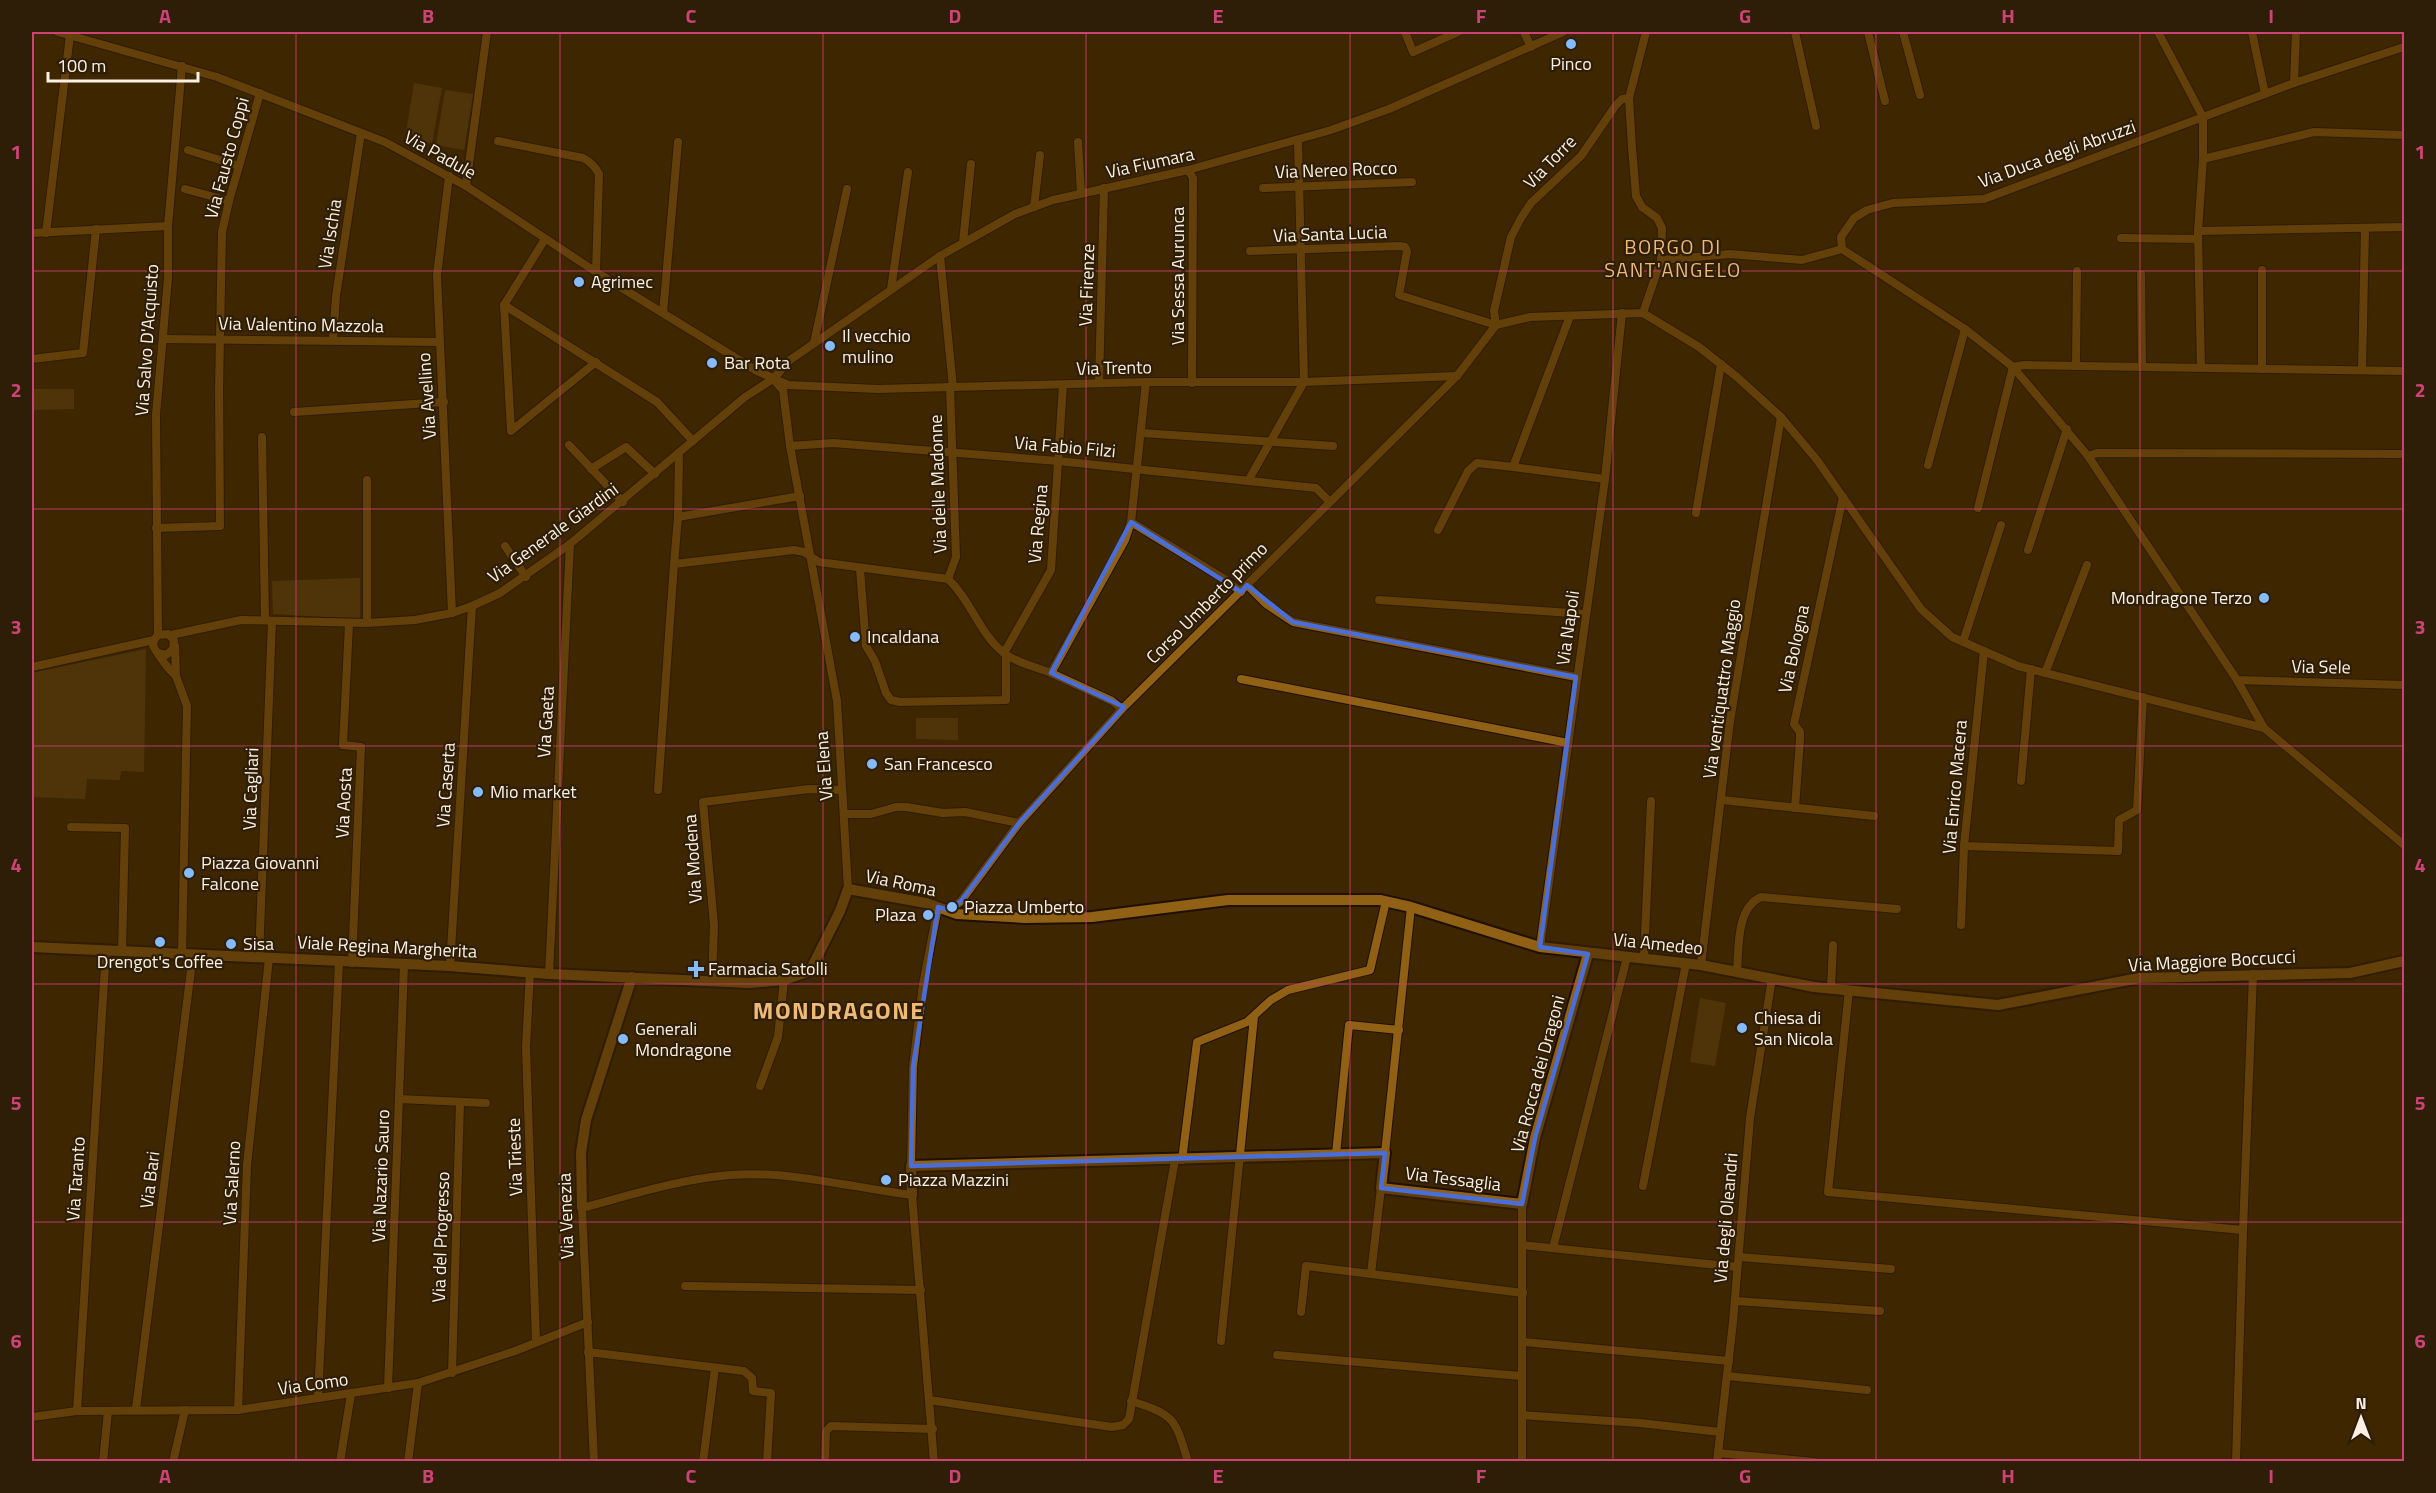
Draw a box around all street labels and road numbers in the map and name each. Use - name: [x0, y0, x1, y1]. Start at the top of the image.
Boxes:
- street label: Via Fausto Coppi: [197, 94, 256, 222]
- street label: Via Duca degli Abruzzi: [1974, 113, 2139, 195]
- street label: Via Padule: [399, 124, 481, 186]
- street label: Via Torre: [1517, 128, 1582, 195]
- street label: Via Fiumara: [1103, 140, 1197, 185]
- street label: Via Nereo Rocco: [1274, 154, 1398, 185]
- street label: Via Ischia: [311, 197, 348, 271]
- street label: Via Sessa Aurunca: [1164, 207, 1191, 345]
- street label: Via Santa Lucia: [1273, 218, 1387, 249]
- street label: Via Firenze: [1072, 243, 1101, 327]
- street label: Via Salvo D'Acquisto: [128, 263, 165, 417]
- street label: Via Valentino Mazzola: [218, 310, 384, 339]
- street label: Via Avellino: [410, 352, 443, 440]
- street label: Via Trento: [1076, 353, 1152, 382]
- street label: Via delle Madonne: [922, 414, 953, 554]
- street label: Via Fabio Filzi: [1013, 429, 1117, 464]
- street label: Via Generale Giardini: [482, 476, 624, 589]
- street label: Via Regina: [1021, 483, 1054, 565]
- street label: Corso Umberto primo: [1140, 536, 1274, 670]
- street label: Via Napoli: [1549, 589, 1586, 667]
- street label: Via ventiquattro Maggio: [1696, 597, 1747, 780]
- street label: Via Bologna: [1771, 602, 1816, 696]
- street label: Via Sele: [2291, 652, 2351, 681]
- street label: Via Gaeta: [530, 685, 561, 759]
- street label: Via Enrico Macera: [1935, 719, 1974, 855]
- street label: Via Elena: [808, 731, 839, 802]
- street label: Via Caserta: [429, 742, 462, 828]
- street label: Via Cagliari: [236, 747, 265, 831]
- street label: Via Aosta: [328, 767, 359, 839]
- street label: Via Modena: [676, 814, 709, 904]
- street label: Via Roma: [863, 862, 939, 903]
- street label: Via Amedeo: [1612, 925, 1704, 962]
- street label: Viale Regina Margherita: [296, 928, 478, 965]
- street label: Via Maggiore Boccucci: [2127, 943, 2296, 978]
- street label: Via Rocca dei Dragoni: [1503, 992, 1572, 1156]
- street label: Via Nazario Sauro: [365, 1109, 396, 1243]
- street label: Via Trieste: [500, 1117, 529, 1197]
- street label: Via Taranto: [59, 1136, 92, 1222]
- street label: Via Salerno: [216, 1140, 247, 1226]
- street label: Via Bari: [133, 1150, 166, 1210]
- street label: Via degli Oleandri: [1706, 1152, 1745, 1284]
- street label: Via Tessaglia: [1404, 1159, 1503, 1198]
- street label: Via del Progresso: [425, 1171, 456, 1303]
- street label: Via Venezia: [551, 1172, 580, 1260]
- street label: Via Como: [276, 1365, 350, 1402]

